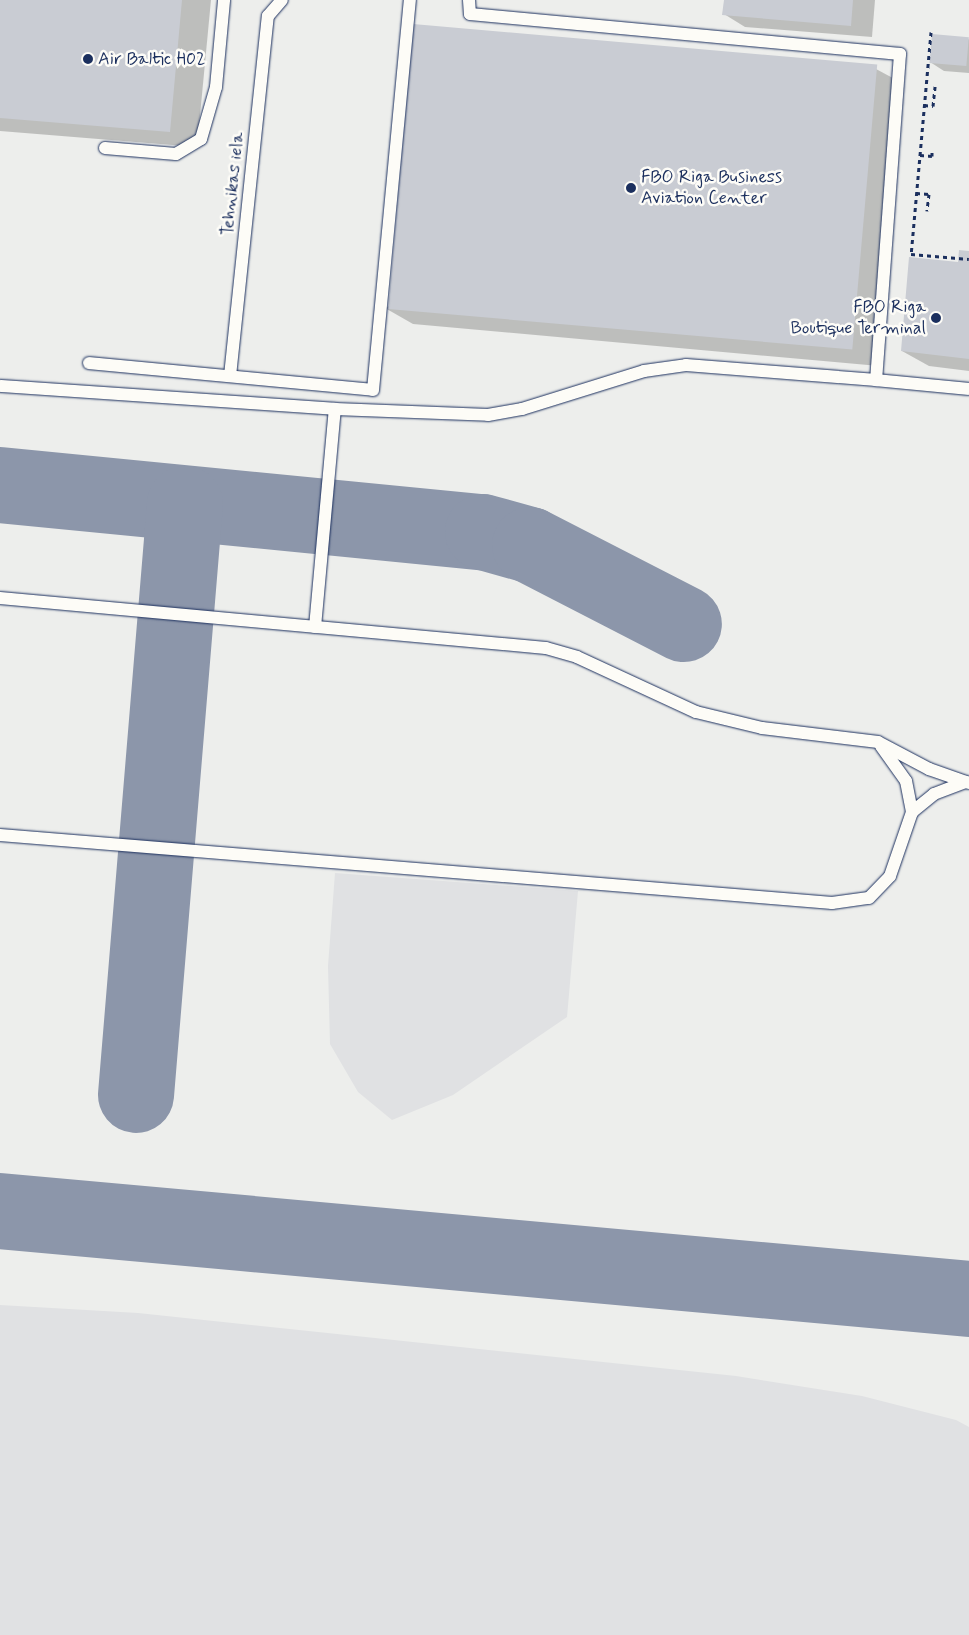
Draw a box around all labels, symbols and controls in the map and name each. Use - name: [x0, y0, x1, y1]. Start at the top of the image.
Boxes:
- place label: Air Baltic H02: [98, 48, 207, 70]
- marker: Air Baltic H02: [82, 53, 94, 65]
- street label: Tehnikas iela: [217, 131, 249, 237]
- place label: FBO Riga Business Aviation Center: [641, 167, 786, 210]
- marker: FBO Riga Business Aviation Center: [625, 182, 637, 194]
- place label: FBO Riga Boutique Terminal: [788, 297, 926, 340]
- marker: FBO Riga Boutique Terminal: [930, 312, 942, 324]

